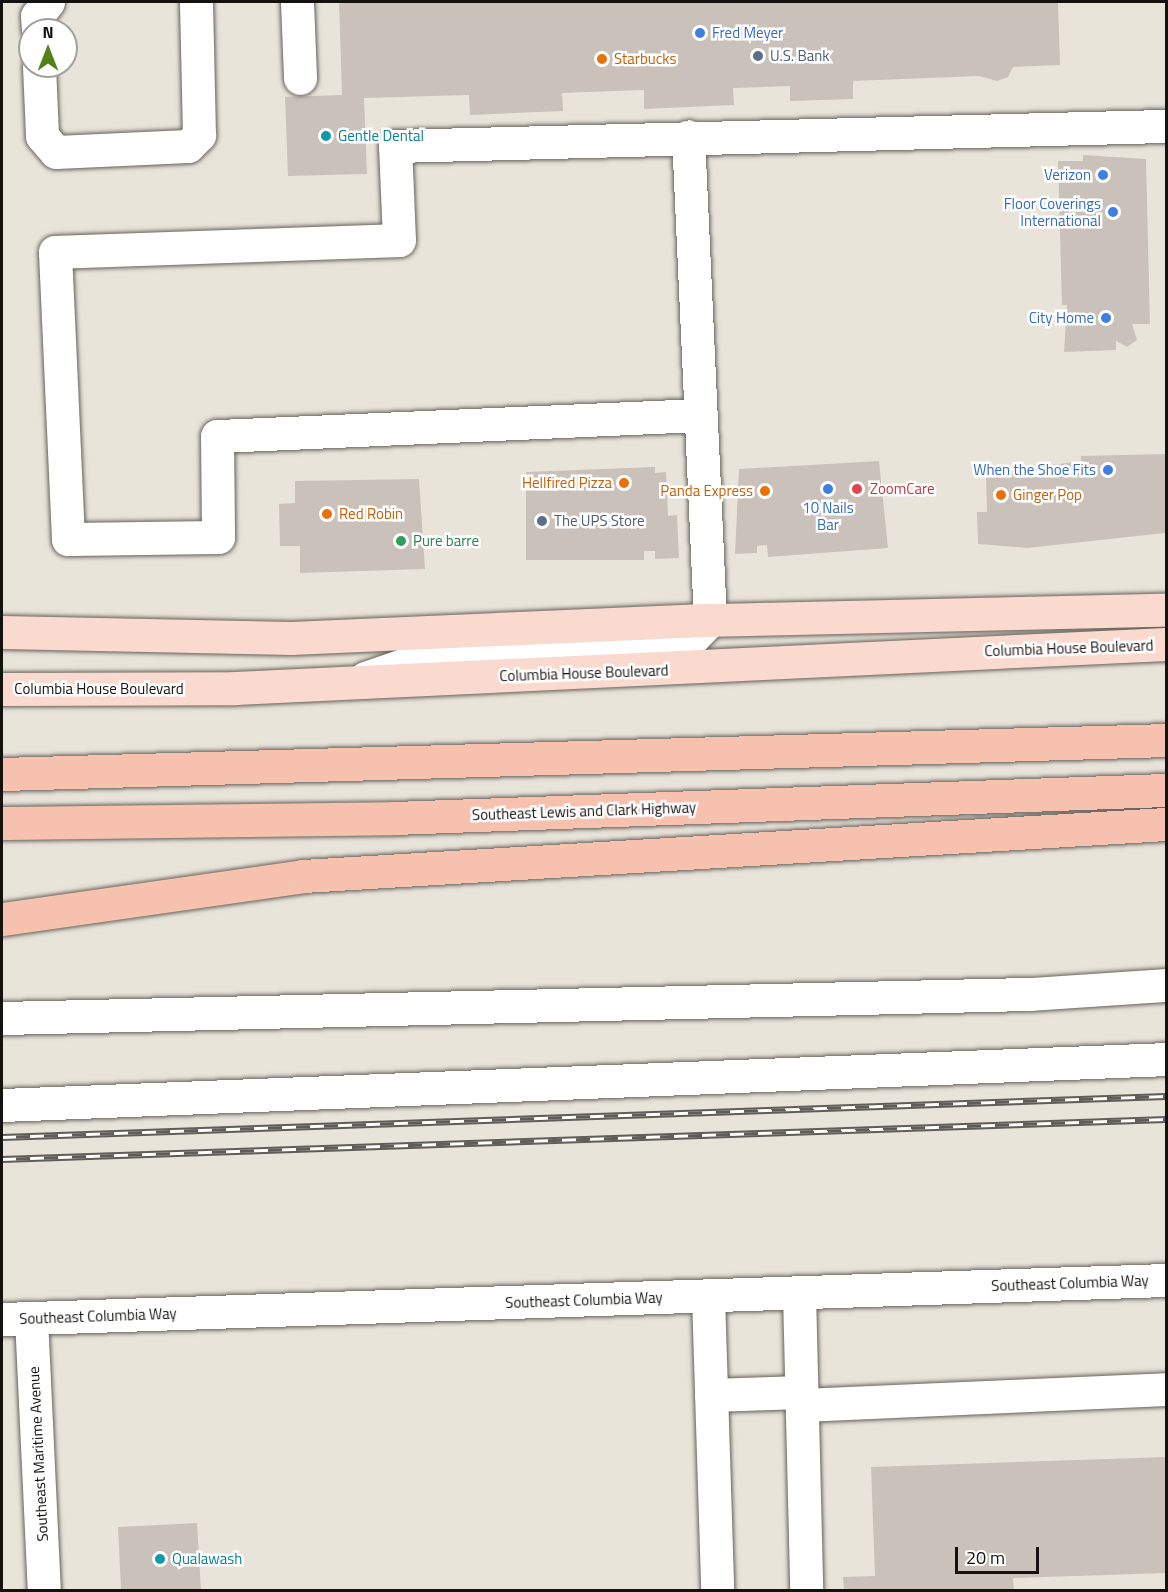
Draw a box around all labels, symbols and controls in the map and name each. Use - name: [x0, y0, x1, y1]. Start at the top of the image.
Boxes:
- north arrow: [18, 18, 78, 78]
- text: N: [42, 20, 54, 44]
- place label: Fred Meyer: [712, 24, 783, 42]
- marker: Fred Meyer: [693, 26, 707, 40]
- place label: U.S. Bank: [770, 47, 829, 65]
- marker: U.S. Bank: [751, 49, 765, 63]
- place label: Starbucks: [614, 50, 677, 68]
- marker: Starbucks: [595, 52, 609, 66]
- place label: Gentle Dental: [338, 127, 424, 145]
- marker: Gentle Dental: [319, 129, 333, 143]
- place label: Verizon: [1044, 166, 1091, 184]
- marker: Verizon: [1096, 168, 1110, 182]
- place label: Floor Coverings International: [1004, 194, 1101, 229]
- marker: Floor Coverings International: [1106, 205, 1120, 219]
- place label: City Home: [1029, 309, 1094, 327]
- marker: City Home: [1099, 311, 1113, 325]
- place label: When the Shoe Fits: [973, 461, 1096, 479]
- marker: When the Shoe Fits: [1101, 463, 1115, 477]
- place label: Hellfired Pizza: [522, 474, 612, 492]
- marker: Hellfired Pizza: [617, 476, 631, 490]
- marker: ZoomCare: [848, 480, 866, 498]
- place label: ZoomCare: [870, 480, 935, 498]
- place label: Panda Express: [660, 482, 753, 500]
- marker: 10 Nails Bar: [821, 482, 835, 496]
- marker: Panda Express: [758, 484, 772, 498]
- place label: Ginger Pop: [1013, 486, 1082, 504]
- marker: Ginger Pop: [994, 488, 1008, 502]
- place label: 10 Nails Bar: [802, 498, 854, 533]
- place label: Red Robin: [339, 505, 403, 523]
- marker: Red Robin: [320, 507, 334, 521]
- place label: The UPS Store: [554, 512, 645, 530]
- marker: The UPS Store: [535, 514, 549, 528]
- place label: Pure barre: [413, 532, 479, 550]
- marker: Pure barre: [394, 534, 408, 548]
- street label: Columbia House Boulevard: [984, 636, 1154, 660]
- street label: Columbia House Boulevard: [499, 661, 669, 685]
- street label: Columbia House Boulevard: [14, 680, 184, 698]
- street label: Southeast Lewis and Clark Highway: [472, 798, 696, 824]
- street label: Southeast Columbia Way: [991, 1271, 1149, 1295]
- street label: Southeast Columbia Way: [505, 1288, 663, 1312]
- street label: Southeast Columbia Way: [19, 1304, 177, 1328]
- street label: Southeast Maritime Avenue: [24, 1366, 52, 1542]
- scale bar: [958, 1535, 1042, 1573]
- text: 20 m: [966, 1544, 1005, 1571]
- place label: Qualawash: [172, 1550, 242, 1568]
- marker: Qualawash: [153, 1552, 167, 1566]

